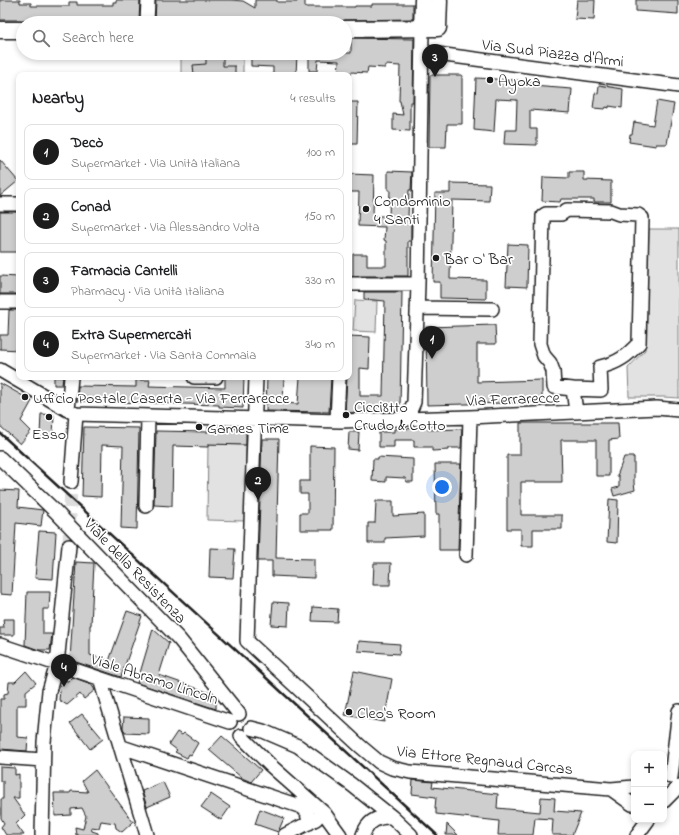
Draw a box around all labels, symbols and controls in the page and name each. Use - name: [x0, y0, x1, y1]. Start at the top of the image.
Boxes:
- search box: [16, 16, 352, 60]
- icon: search: [30, 27, 52, 49]
- text: Search here: [62, 27, 134, 49]
- street label: Via Sud Piazza d'Armi: [479, 33, 625, 75]
- pin: 3: [422, 44, 448, 77]
- place label: Ayoka: [498, 70, 541, 94]
- marker: Ayoka: [485, 75, 495, 85]
- text: Nearby: [32, 86, 84, 111]
- text: 4 results: [290, 89, 336, 108]
- text: Decò: [71, 132, 103, 154]
- text: 1: [44, 143, 48, 162]
- text: 100 m: [306, 143, 335, 162]
- text: Supermarket · Via Unità Italiana: [71, 154, 240, 173]
- place label: Condominio 4 Santi: [374, 190, 451, 232]
- text: Conad: [71, 196, 111, 218]
- marker: Condominio 4 Santi: [361, 204, 371, 214]
- text: 2: [43, 207, 49, 226]
- text: 150 m: [304, 207, 335, 226]
- text: Supermarket · Via Alessandro Volta: [71, 218, 259, 237]
- place label: Bar O' Bar: [443, 248, 513, 272]
- marker: Bar O' Bar: [431, 253, 441, 263]
- text: Farmacia Cantelli: [71, 260, 178, 282]
- text: 3: [43, 271, 49, 290]
- text: 330 m: [305, 271, 335, 290]
- text: Pharmacy · Via Unità Italiana: [71, 282, 224, 301]
- text: Extra Supermercati: [71, 324, 192, 346]
- pin: 1: [419, 326, 445, 359]
- text: 4: [43, 335, 49, 354]
- text: 340 m: [305, 335, 335, 354]
- text: Supermarket · Via Santa Commaia: [71, 346, 256, 365]
- street label: Via Ferrarecce: [465, 386, 561, 414]
- place label: Ufficio Postale Caserta - Via Ferrarecce: [33, 387, 290, 411]
- marker: Ufficio Postale Caserta - Via Ferrarecce: [20, 392, 30, 402]
- place label: Cicci8tto Crudo & Cotto: [354, 396, 446, 438]
- marker: Cicci8tto Crudo & Cotto: [341, 410, 351, 420]
- marker: Esso: [44, 412, 54, 422]
- place label: Games Time: [207, 417, 290, 441]
- marker: Games Time: [194, 422, 204, 432]
- place label: Esso: [32, 423, 66, 447]
- pin: 2: [245, 467, 271, 500]
- your location: [432, 477, 452, 497]
- street label: Viale della Resistenza: [77, 512, 191, 630]
- street label: Viale Abramo Lincoln: [87, 648, 221, 712]
- pin: 4: [51, 654, 77, 687]
- place label: Cleo's Room: [357, 702, 436, 726]
- marker: Cleo's Room: [344, 707, 354, 717]
- street label: Via Ettore Regnaud Carcas: [395, 740, 574, 782]
- map controls: [631, 751, 667, 823]
- button: +: [631, 751, 667, 787]
- button: −: [631, 787, 667, 823]

